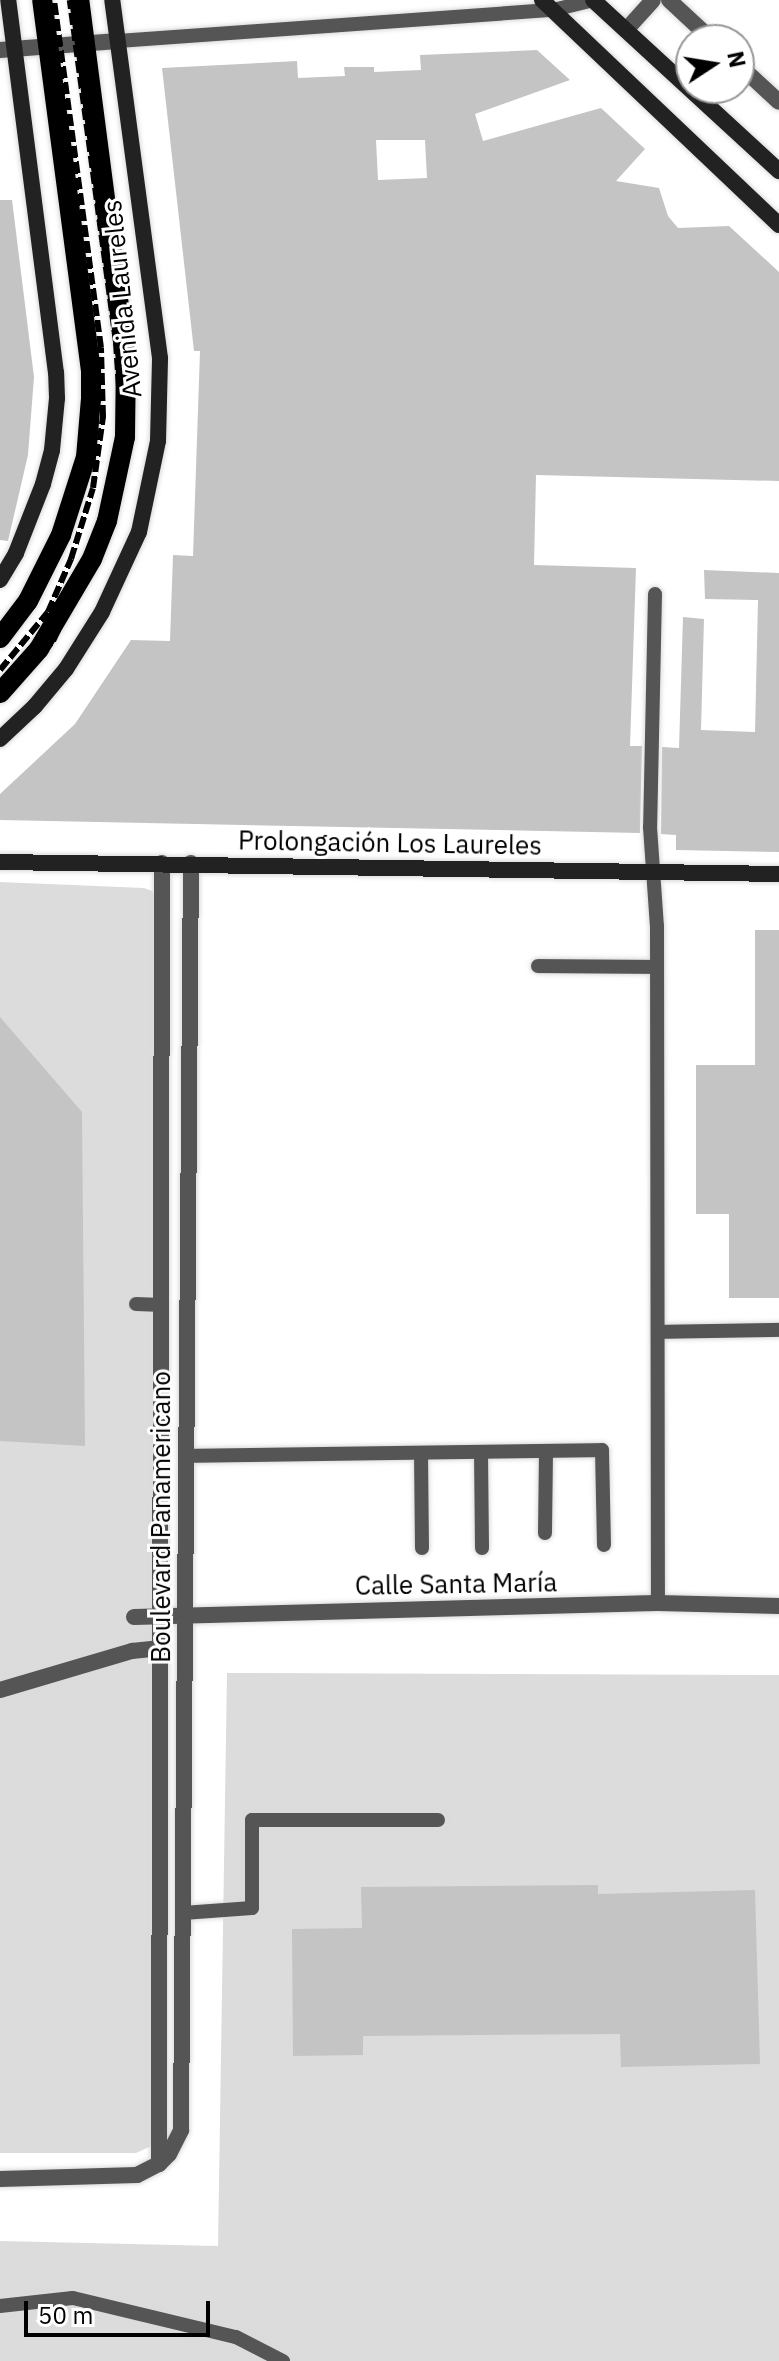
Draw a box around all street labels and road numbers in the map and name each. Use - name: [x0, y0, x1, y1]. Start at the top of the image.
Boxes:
- street label: Avenida Laureles: [96, 199, 148, 399]
- street label: Prolongación Los Laureles: [238, 825, 542, 861]
- street label: Boulevard Panamericano: [145, 1371, 177, 1663]
- street label: Calle Santa María: [355, 1567, 557, 1601]

